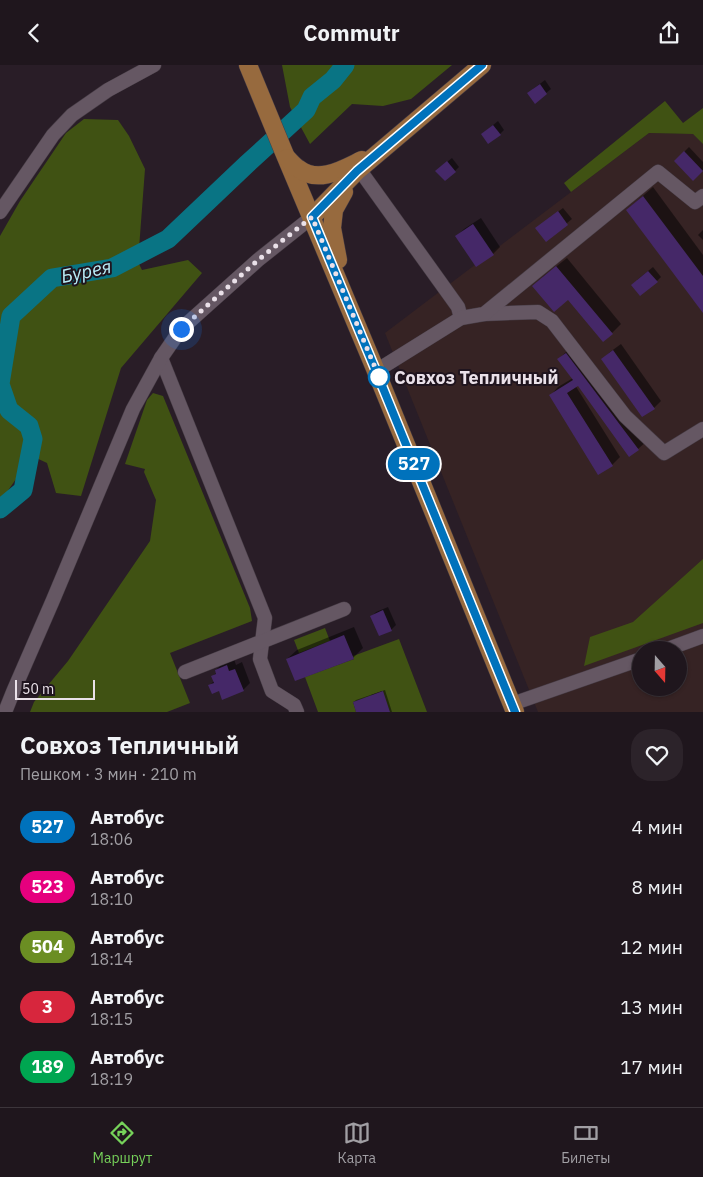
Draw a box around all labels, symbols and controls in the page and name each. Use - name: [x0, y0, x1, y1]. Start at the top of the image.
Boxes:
- text: Commutr: [303, 18, 400, 47]
- icon: back: [20, 19, 48, 47]
- icon: share: [655, 19, 683, 47]
- water label: Бурея: [59, 254, 114, 288]
- your location: [169, 317, 194, 342]
- marker: Совхоз Тепличный: [368, 366, 390, 388]
- place label: Совхоз Тепличный: [394, 366, 558, 389]
- line badge: 527: [385, 448, 443, 480]
- text: 527: [398, 452, 430, 475]
- north arrow: [632, 641, 688, 696]
- map controls: [632, 641, 687, 696]
- scale bar: [15, 677, 95, 700]
- text: 50 m: [22, 680, 54, 698]
- text: Совхоз Тепличный: [20, 729, 239, 761]
- button: heart: [631, 729, 683, 781]
- text: Пешком · 3 мин · 210 m: [20, 764, 197, 784]
- text: Автобус: [90, 805, 164, 829]
- text: 527: [31, 815, 64, 838]
- text: 4 мин: [632, 815, 683, 839]
- text: 18:06: [90, 829, 133, 849]
- text: Автобус: [90, 865, 164, 889]
- text: 523: [31, 875, 64, 898]
- text: 8 мин: [632, 875, 683, 899]
- text: 18:10: [90, 889, 133, 909]
- text: Автобус: [90, 925, 164, 949]
- text: 504: [31, 935, 64, 958]
- text: 12 мин: [620, 935, 683, 959]
- text: 18:14: [90, 949, 133, 969]
- text: Автобус: [90, 985, 164, 1009]
- text: 3: [42, 995, 53, 1018]
- text: 13 мин: [620, 995, 683, 1019]
- text: 18:15: [90, 1009, 133, 1029]
- text: Автобус: [90, 1045, 164, 1069]
- text: 189: [31, 1055, 64, 1078]
- text: 17 мин: [620, 1055, 683, 1079]
- text: 18:19: [90, 1069, 133, 1089]
- tab: Маршрут: [93, 1119, 152, 1167]
- tab: Карта: [338, 1119, 376, 1167]
- tab: Билеты: [561, 1119, 610, 1167]

